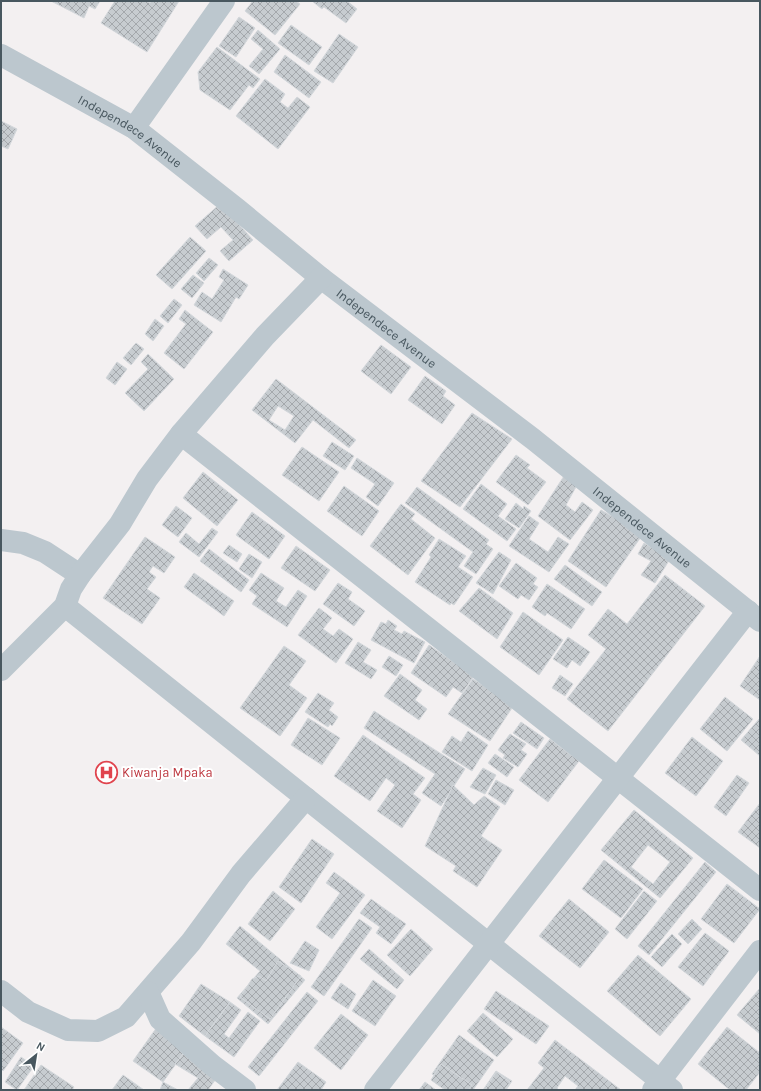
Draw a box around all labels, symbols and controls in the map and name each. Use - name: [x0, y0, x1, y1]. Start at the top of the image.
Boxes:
- street label: Independece Avenue: [76, 91, 185, 171]
- street label: Independece Avenue: [334, 285, 440, 371]
- street label: Independece Avenue: [590, 483, 695, 571]
- hospital icon: Kiwanja Mpaka: [94, 759, 120, 785]
- place label: Kiwanja Mpaka: [122, 765, 213, 780]
- north arrow: [16, 1035, 56, 1075]
- text: N: [34, 1039, 47, 1054]

